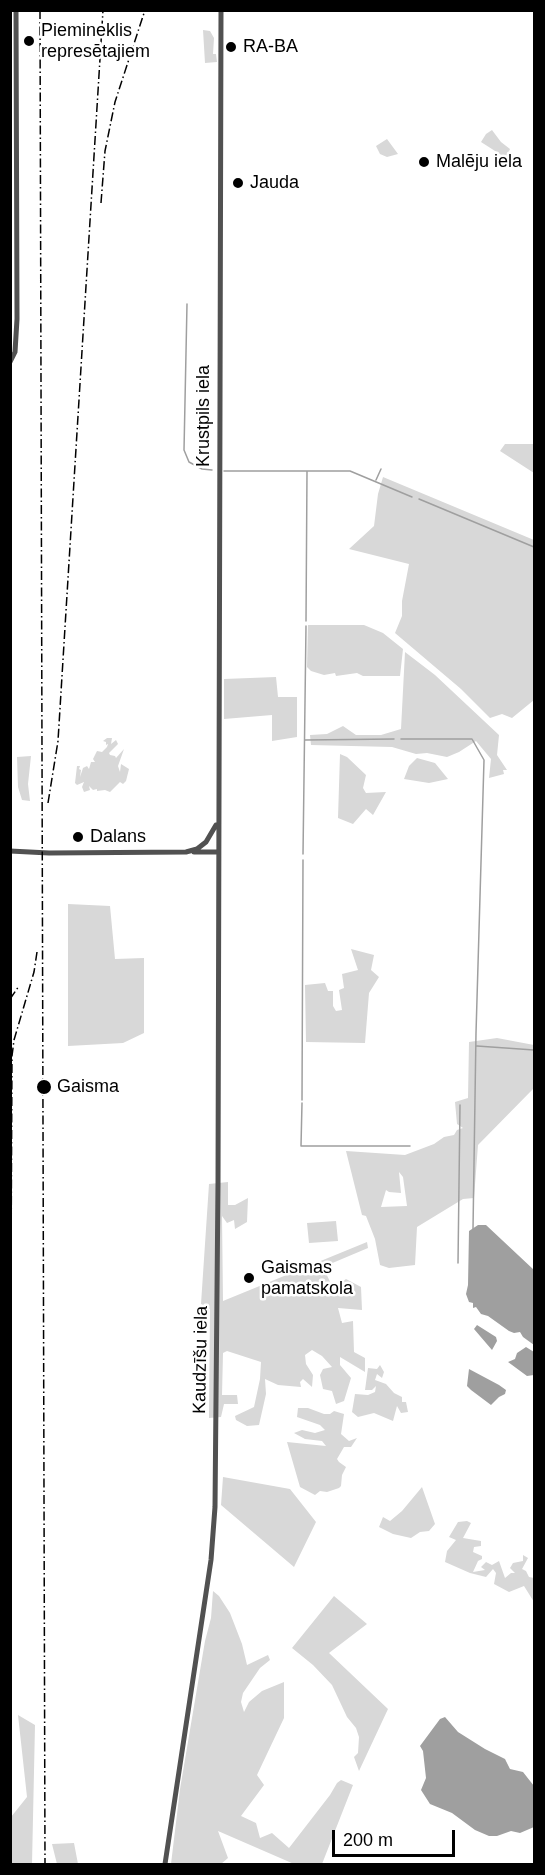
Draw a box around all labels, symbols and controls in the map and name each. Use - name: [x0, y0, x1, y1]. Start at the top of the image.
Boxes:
- place label: Piemineklis represētajiem: [41, 20, 150, 63]
- marker: Piemineklis represētajiem: [22, 34, 36, 48]
- place label: RA-BA: [243, 36, 298, 58]
- marker: RA-BA: [224, 40, 238, 54]
- place label: Malēju iela: [436, 151, 522, 173]
- marker: Malēju iela: [417, 155, 431, 169]
- place label: Jauda: [250, 172, 299, 194]
- marker: Jauda: [231, 176, 245, 190]
- street label: Krustpils iela: [193, 365, 215, 467]
- place label: Dalans: [90, 826, 146, 848]
- marker: Dalans: [71, 830, 85, 844]
- place label: Gaisma: [57, 1076, 119, 1098]
- marker: Gaisma: [35, 1078, 53, 1096]
- place label: Gaismas pamatskola: [261, 1257, 353, 1300]
- marker: Gaismas pamatskola: [242, 1271, 256, 1285]
- street label: Kaudzīšu iela: [189, 1306, 213, 1414]
- scale bar: [335, 1818, 458, 1856]
- text: 200 m: [343, 1830, 393, 1850]

